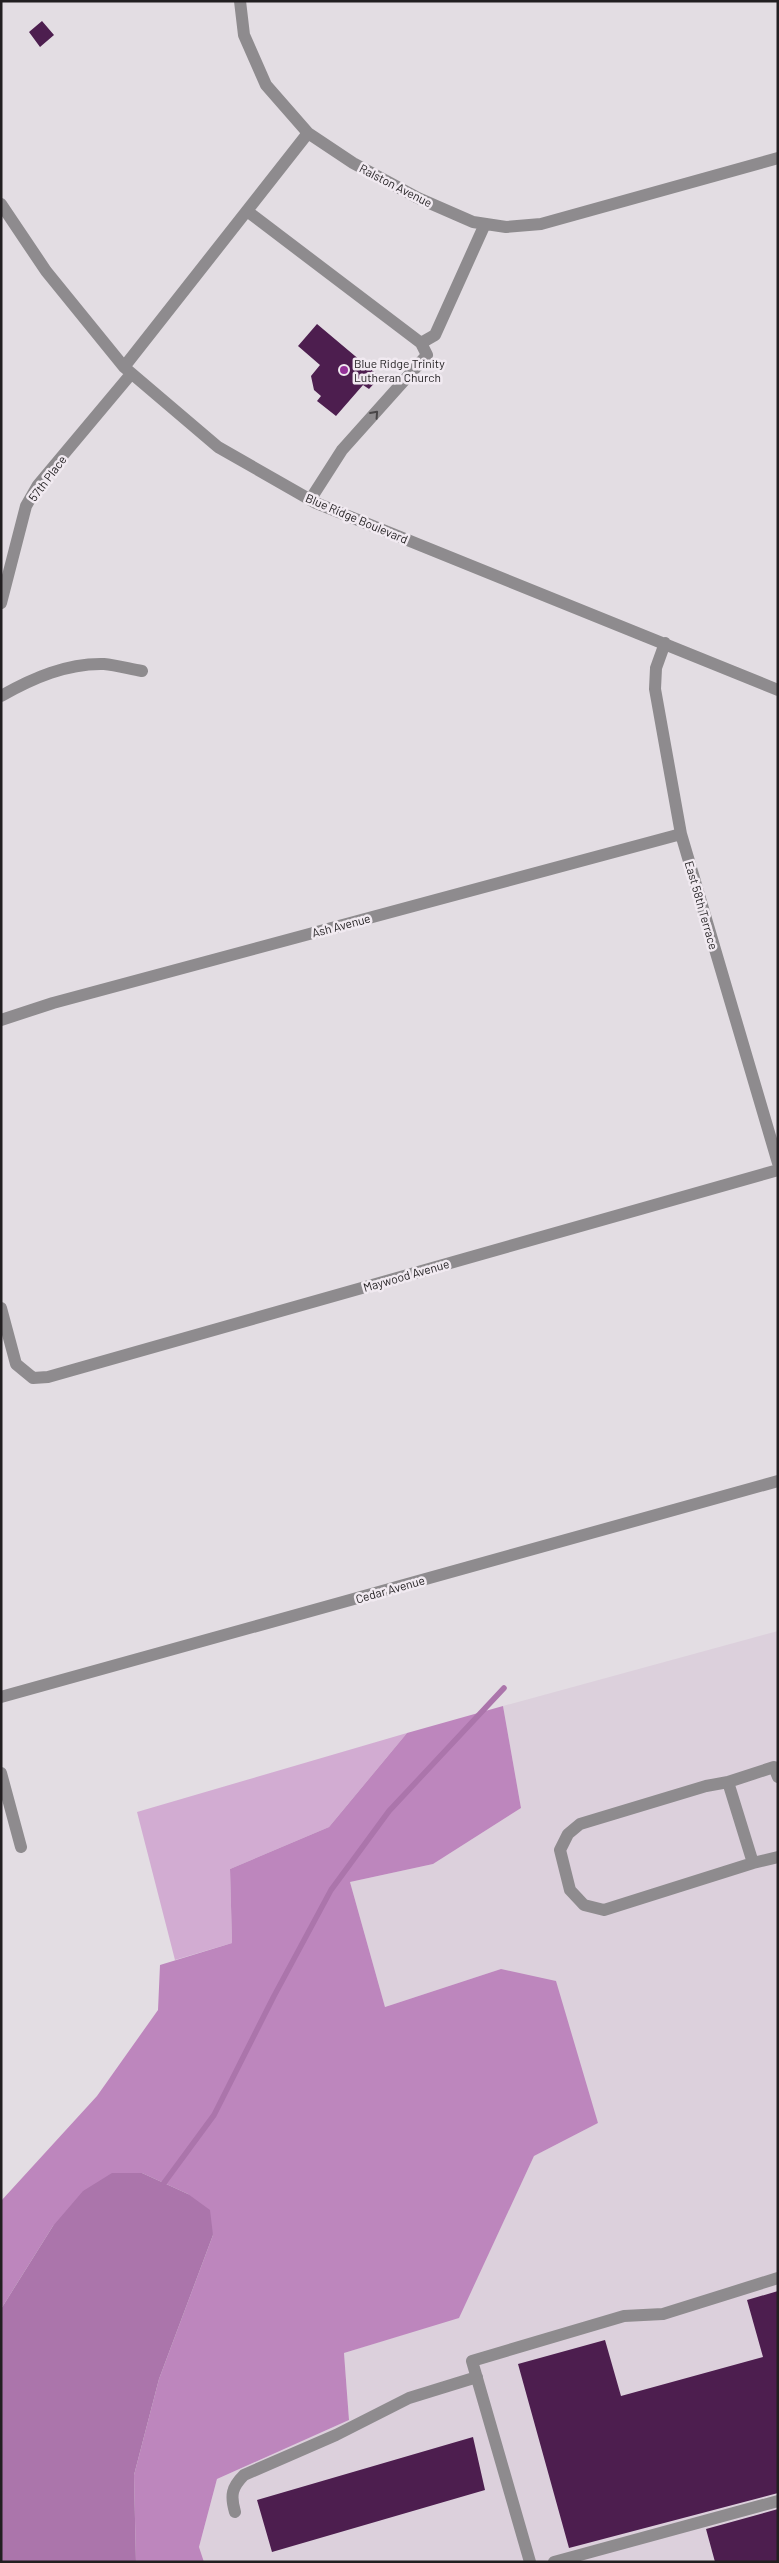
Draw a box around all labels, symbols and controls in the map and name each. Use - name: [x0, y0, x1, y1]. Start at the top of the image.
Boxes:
- street label: Ralston Avenue: [357, 161, 435, 209]
- place label: Blue Ridge Trinity Lutheran Church: [354, 356, 445, 384]
- marker: Blue Ridge Trinity Lutheran Church: [338, 364, 350, 376]
- one-way arrow: [369, 410, 378, 419]
- street label: 57th Place: [25, 452, 69, 504]
- street label: Blue Ridge Boulevard: [304, 490, 410, 546]
- street label: East 58th Terrace: [683, 859, 721, 951]
- street label: Ash Avenue: [310, 910, 372, 940]
- street label: Maywood Avenue: [361, 1256, 451, 1294]
- street label: Cedar Avenue: [354, 1572, 426, 1606]

